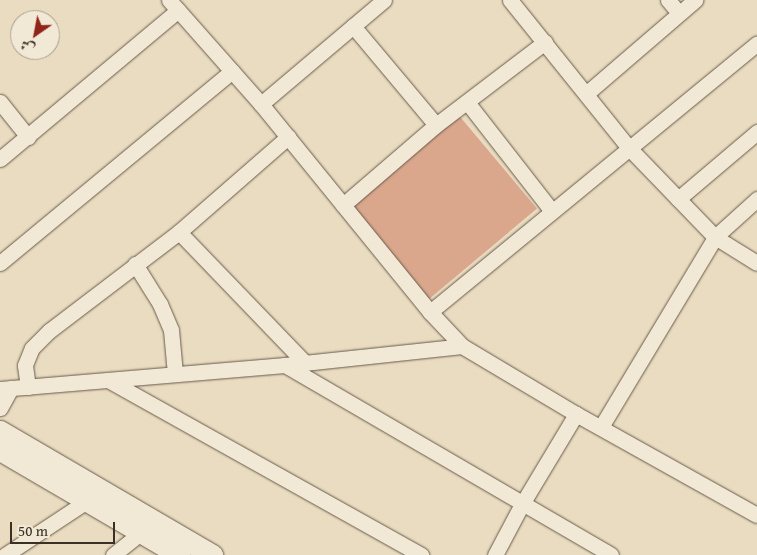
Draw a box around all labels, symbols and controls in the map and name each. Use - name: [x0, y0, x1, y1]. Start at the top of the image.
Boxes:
- north arrow: [10, 10, 60, 60]
- text: ش: [16, 35, 39, 59]
- scale bar: [12, 512, 118, 544]
- text: 50 m: [18, 520, 48, 541]

